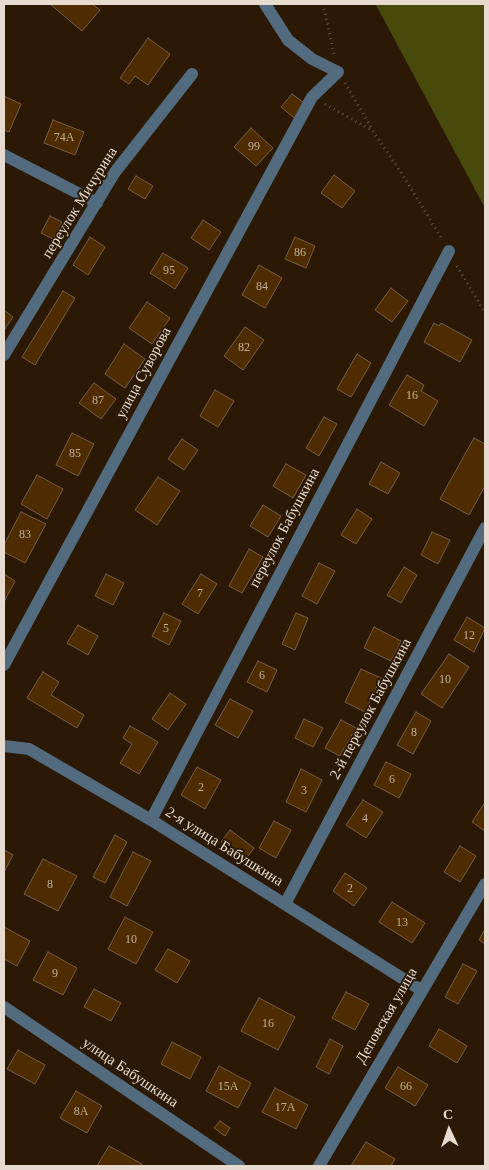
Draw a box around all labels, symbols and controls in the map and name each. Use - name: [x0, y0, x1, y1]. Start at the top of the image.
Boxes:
- house number: 74А: [54, 131, 74, 145]
- house number: 99: [248, 140, 260, 154]
- street label: переулок Мичурина: [38, 144, 122, 262]
- house number: 86: [294, 246, 306, 260]
- house number: 95: [163, 264, 175, 278]
- house number: 84: [256, 280, 268, 294]
- street label: улица Суворова: [112, 324, 176, 422]
- house number: 82: [238, 341, 250, 355]
- house number: 16: [406, 389, 418, 403]
- house number: 87: [92, 394, 104, 408]
- house number: 85: [69, 447, 81, 461]
- street label: переулок Бабушкина: [246, 465, 324, 591]
- house number: 83: [19, 528, 31, 542]
- house number: 7: [197, 587, 203, 601]
- house number: 5: [163, 622, 169, 636]
- house number: 12: [463, 629, 475, 643]
- street label: 2-й переулок Бабушкина: [326, 635, 416, 783]
- house number: 6: [259, 669, 265, 683]
- house number: 10: [439, 673, 451, 687]
- house number: 8: [411, 726, 417, 740]
- house number: 6: [389, 773, 395, 787]
- house number: 2: [198, 781, 204, 795]
- house number: 3: [301, 784, 307, 798]
- street label: 2-я улица Бабушкина: [162, 804, 286, 890]
- house number: 4: [362, 812, 368, 826]
- house number: 8: [47, 878, 53, 892]
- house number: 2: [347, 882, 353, 896]
- house number: 13: [396, 916, 408, 930]
- house number: 10: [125, 933, 137, 947]
- street label: Деповская улица: [352, 965, 422, 1067]
- house number: 9: [52, 967, 58, 981]
- house number: 16: [262, 1017, 274, 1031]
- street label: улица Бабушкина: [78, 1034, 182, 1112]
- house number: 15А: [218, 1080, 238, 1094]
- house number: 66: [400, 1080, 412, 1094]
- house number: 17А: [275, 1101, 295, 1115]
- house number: 8A: [74, 1105, 88, 1119]
- north arrow: [424, 1105, 474, 1155]
- text: С: [443, 1107, 454, 1122]

